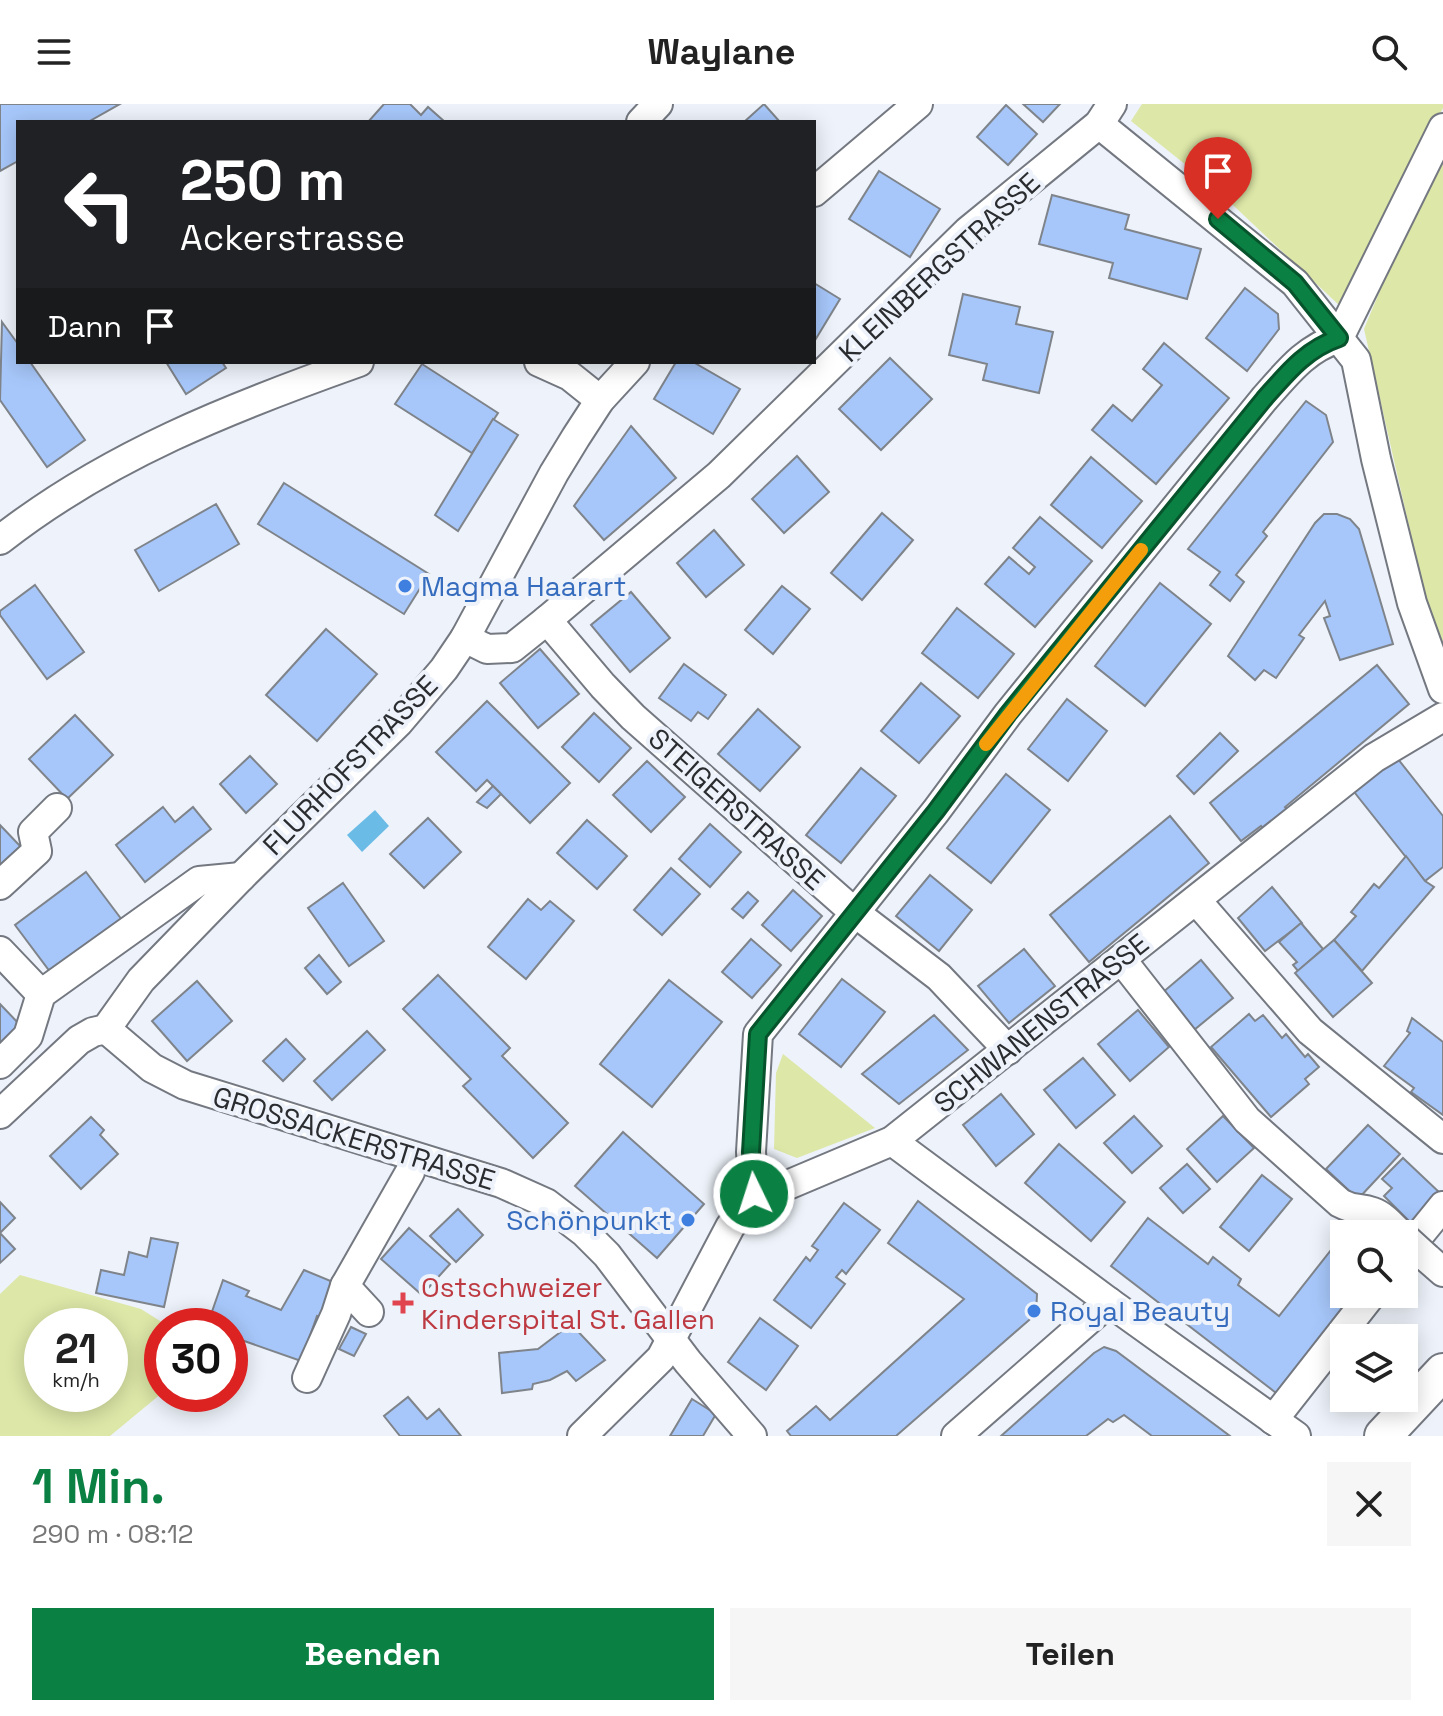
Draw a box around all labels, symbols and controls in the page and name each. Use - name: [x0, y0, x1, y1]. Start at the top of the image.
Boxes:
- text: Waylane: [648, 29, 795, 75]
- icon: menu: [32, 30, 76, 74]
- icon: search: [1367, 30, 1411, 74]
- pin: [1184, 137, 1252, 219]
- text: 250 m: [180, 145, 345, 216]
- icon: arrive: [1196, 149, 1240, 193]
- icon: left: [48, 152, 152, 256]
- street label: KLEINBERGSTRASSE: [831, 164, 1047, 370]
- text: Ackerstrasse: [180, 215, 405, 261]
- icon: arrive: [138, 304, 182, 348]
- text: Dann: [48, 307, 122, 346]
- place label: Magma Haarart: [421, 568, 626, 604]
- marker: Magma Haarart: [396, 577, 414, 595]
- street label: FLURHOFSTRASSE: [255, 667, 445, 863]
- street label: STEIGERSTRASSE: [641, 720, 833, 898]
- street label: SCHWANENSTRASSE: [926, 925, 1156, 1121]
- street label: GROSSACKERSTRASSE: [209, 1078, 499, 1198]
- position arrow: [712, 1152, 796, 1236]
- place label: Schönpunkt: [506, 1202, 672, 1238]
- marker: Schönpunkt: [679, 1211, 697, 1229]
- map controls: [1330, 1220, 1418, 1412]
- button: search: [1330, 1220, 1418, 1308]
- place label: Ostschweizer Kinderspital St. Gallen: [421, 1269, 715, 1337]
- marker: Ostschweizer Kinderspital St. Gallen: [392, 1292, 414, 1314]
- place label: Royal Beauty: [1050, 1293, 1230, 1329]
- marker: Royal Beauty: [1025, 1302, 1043, 1320]
- speed limit sign: 30: [144, 1308, 248, 1412]
- text: 21: [55, 1324, 97, 1375]
- button: layers: [1330, 1324, 1418, 1412]
- text: km/h: [52, 1367, 100, 1393]
- text: 1 Min.: [32, 1456, 165, 1517]
- button: close: [1327, 1462, 1411, 1546]
- text: 290 m · 08:12: [32, 1517, 193, 1551]
- button: Beenden: [32, 1608, 714, 1700]
- button: Teilen: [730, 1608, 1411, 1700]

